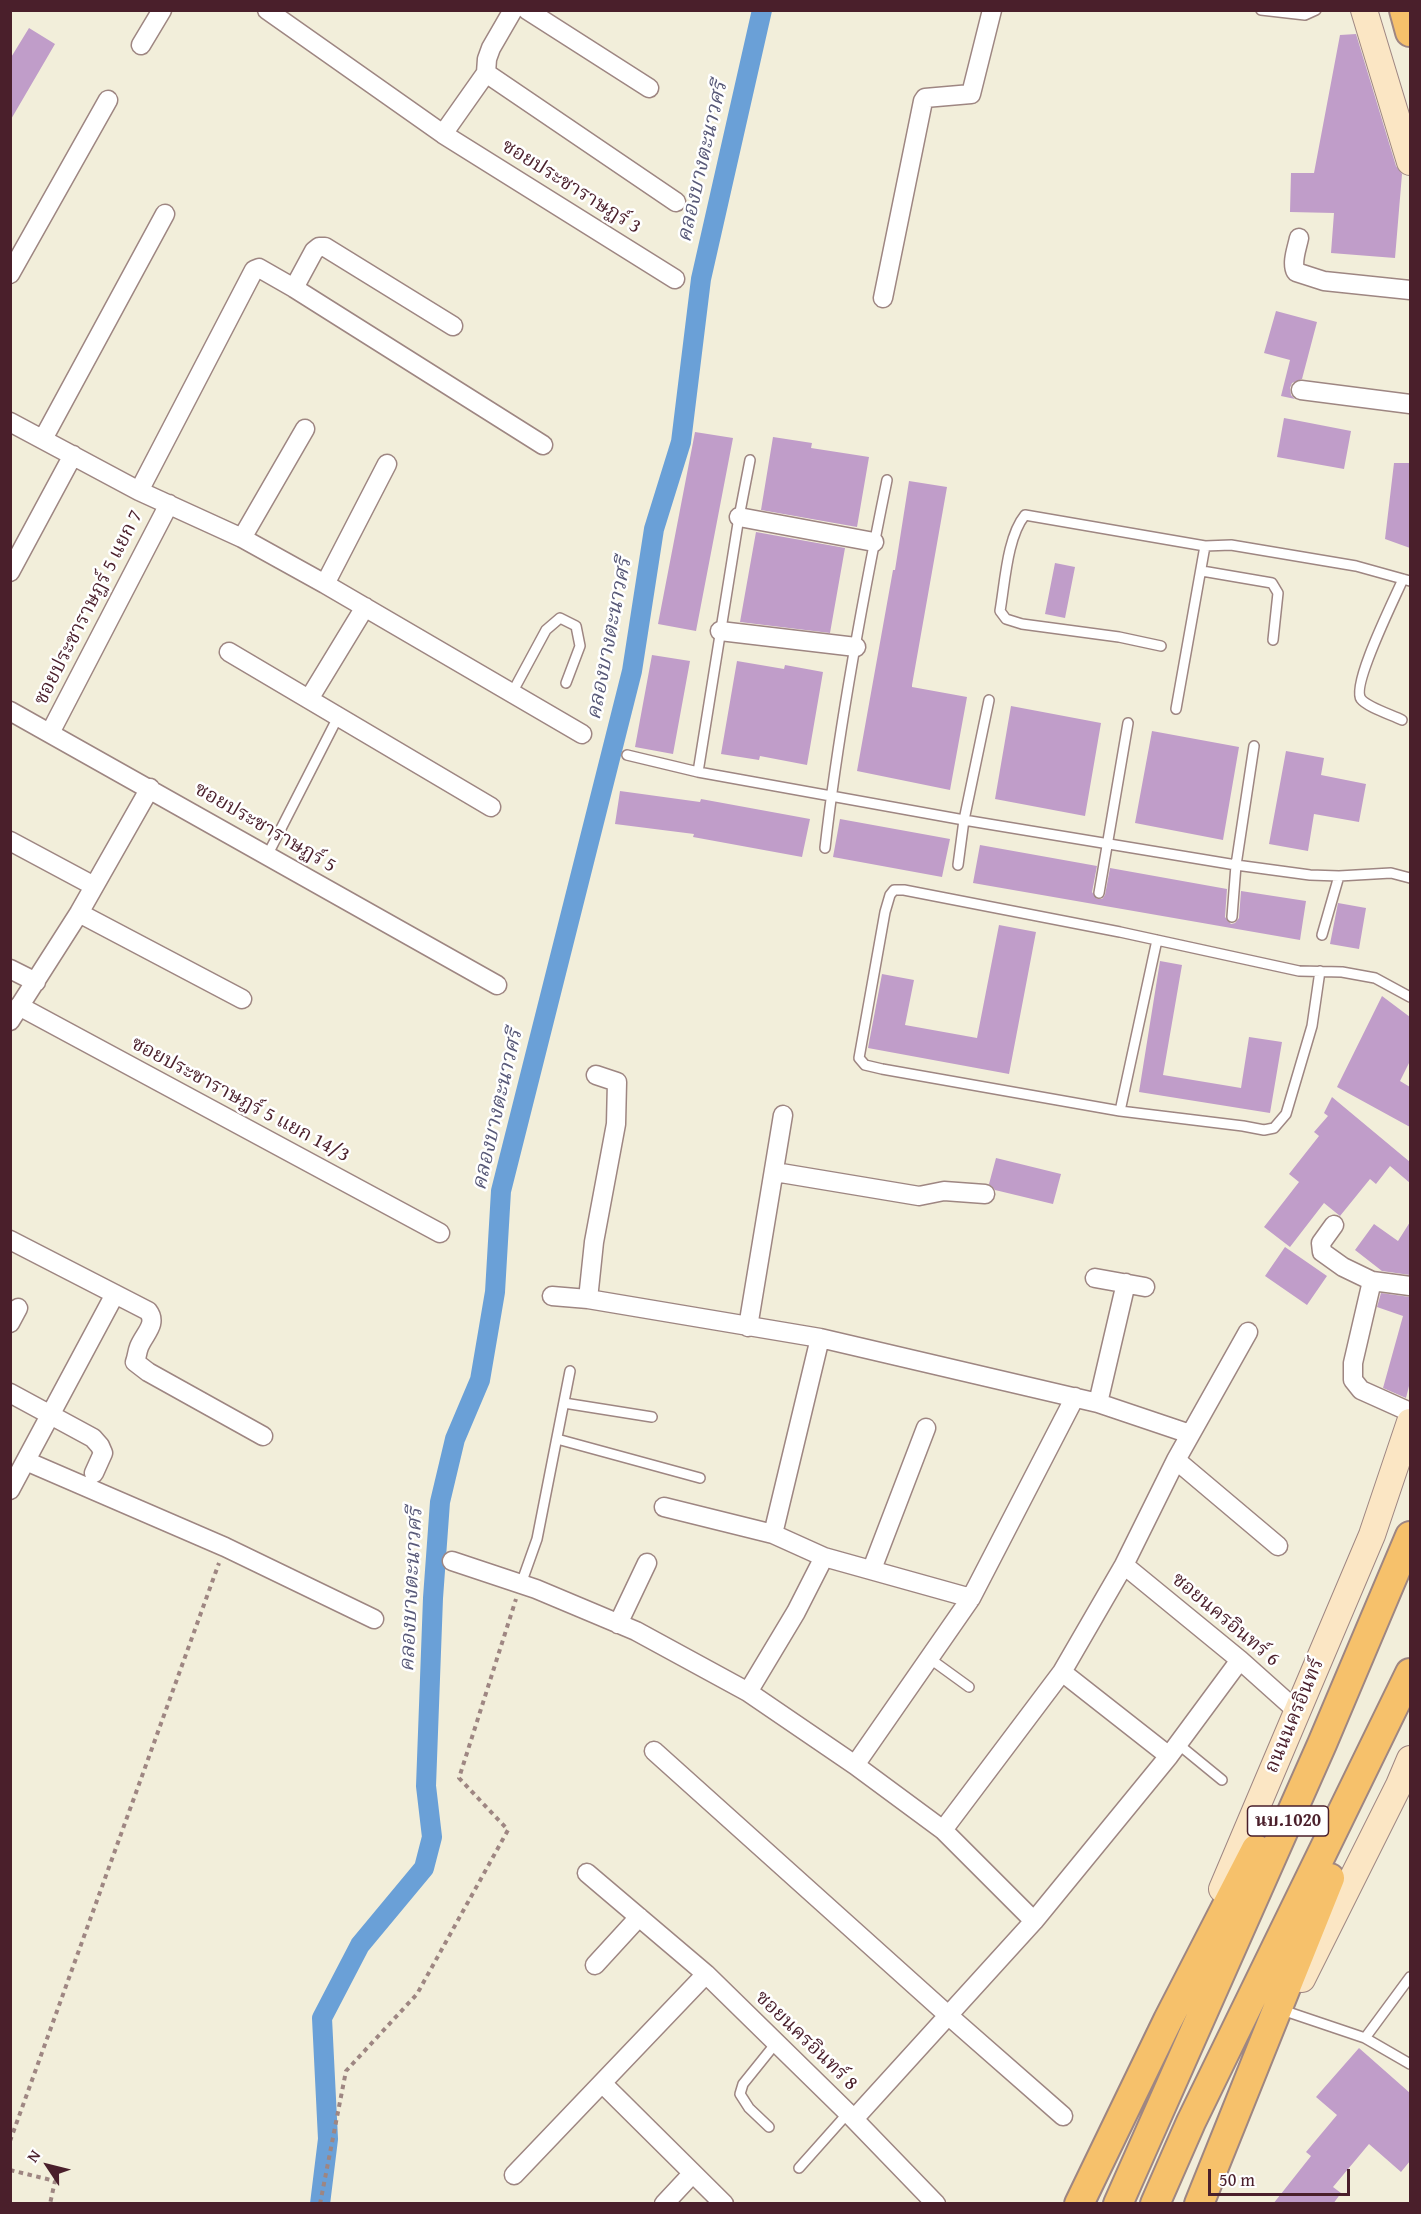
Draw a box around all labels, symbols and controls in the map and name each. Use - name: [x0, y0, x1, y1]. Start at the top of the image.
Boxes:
- water label: คลองบางตะนาวศรี: [672, 79, 734, 245]
- street label: ซอยประชาราษฏร์ 3: [497, 134, 645, 240]
- street label: ซอยประชาราษฎร์ 5 แยก 7: [29, 507, 149, 709]
- water label: คลองบางตะนาวศรี: [582, 556, 638, 722]
- street label: ซอยประชาราษฏร์ 5: [190, 778, 340, 878]
- water label: คลองบางตะนาวศรี: [467, 1027, 529, 1193]
- street label: ซอยประชาราษฎร์ 5 แยก 14/3: [127, 1032, 353, 1168]
- water label: คลองบางตะนาวศรี: [395, 1507, 429, 1673]
- street label: ซอยนครอินทร์ 6: [1166, 1568, 1284, 1672]
- street label: ถนนนครอินทร์: [1260, 1655, 1330, 1777]
- road number: นบ.1020: [1248, 1806, 1328, 1836]
- street label: ซอยนครอินทร์ 8: [750, 1986, 862, 2096]
- north arrow: [18, 2136, 78, 2196]
- text: N: [20, 2144, 46, 2167]
- scale bar: [1211, 2157, 1354, 2195]
- text: 50 m: [1219, 2166, 1255, 2193]

